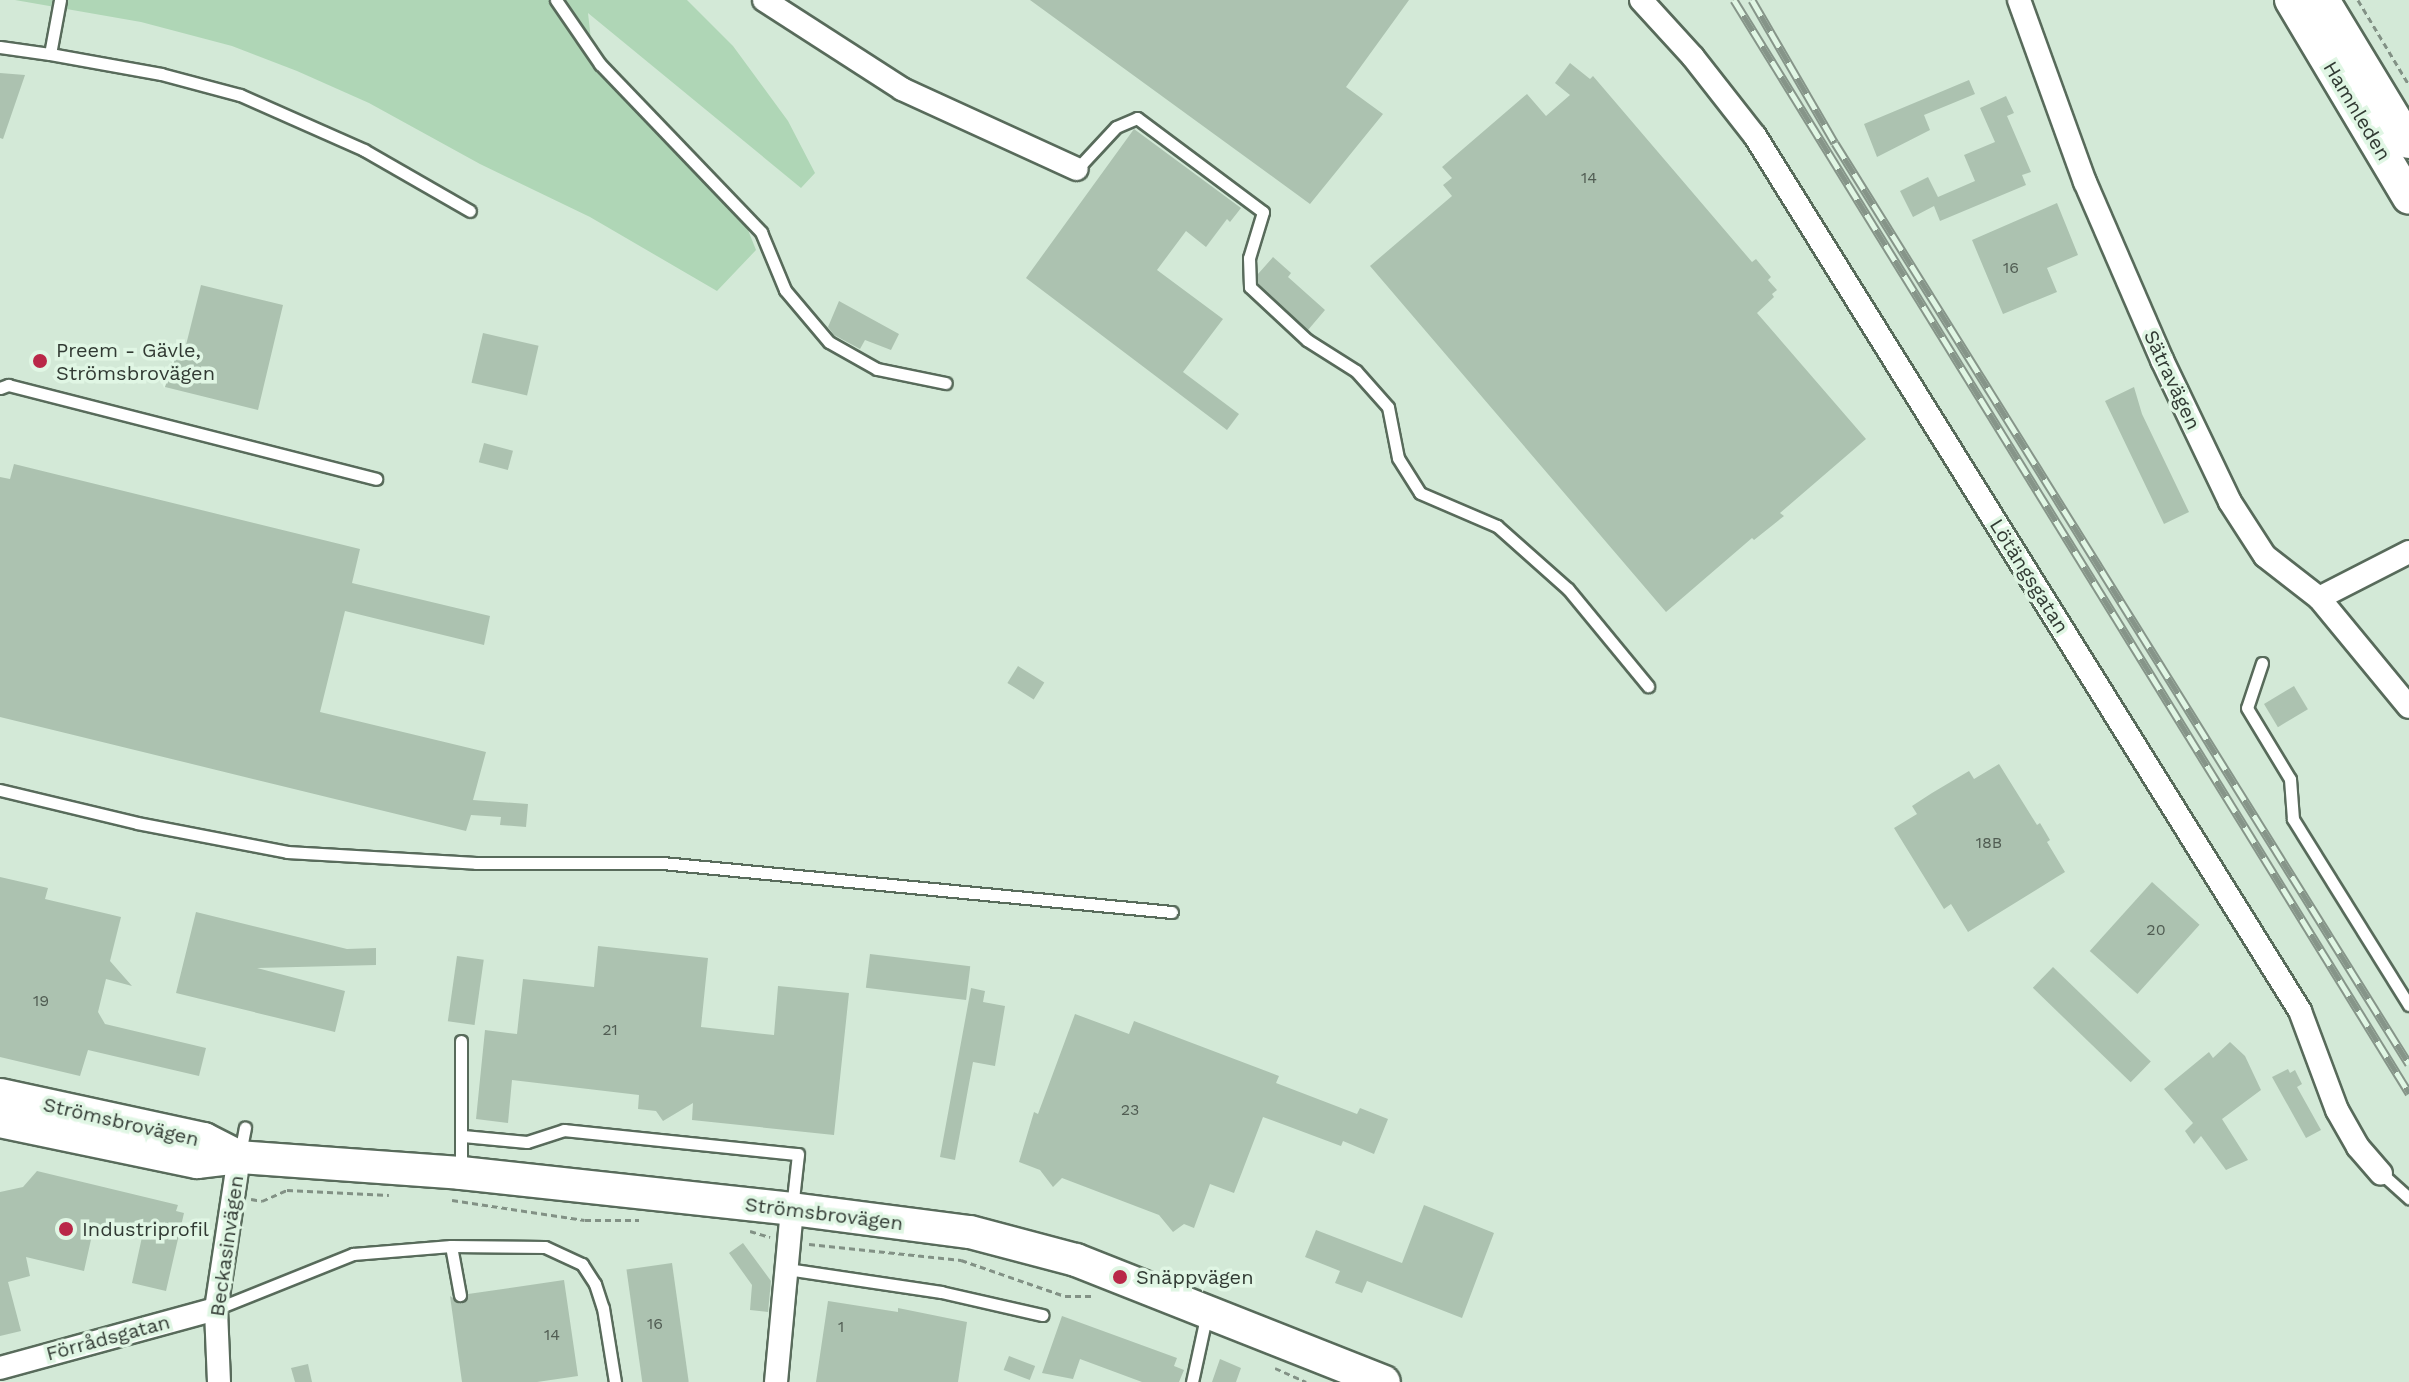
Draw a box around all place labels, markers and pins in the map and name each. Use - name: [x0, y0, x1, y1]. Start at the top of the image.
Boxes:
- place label: Preem - Gävle, Strömsbrovägen: [56, 338, 215, 385]
- marker: Preem - Gävle, Strömsbrovägen: [31, 352, 49, 370]
- place label: Industriprofil: [82, 1217, 209, 1241]
- marker: Industriprofil: [57, 1220, 75, 1238]
- place label: Snäppvägen: [1136, 1265, 1254, 1289]
- marker: Snäppvägen: [1111, 1268, 1129, 1286]

